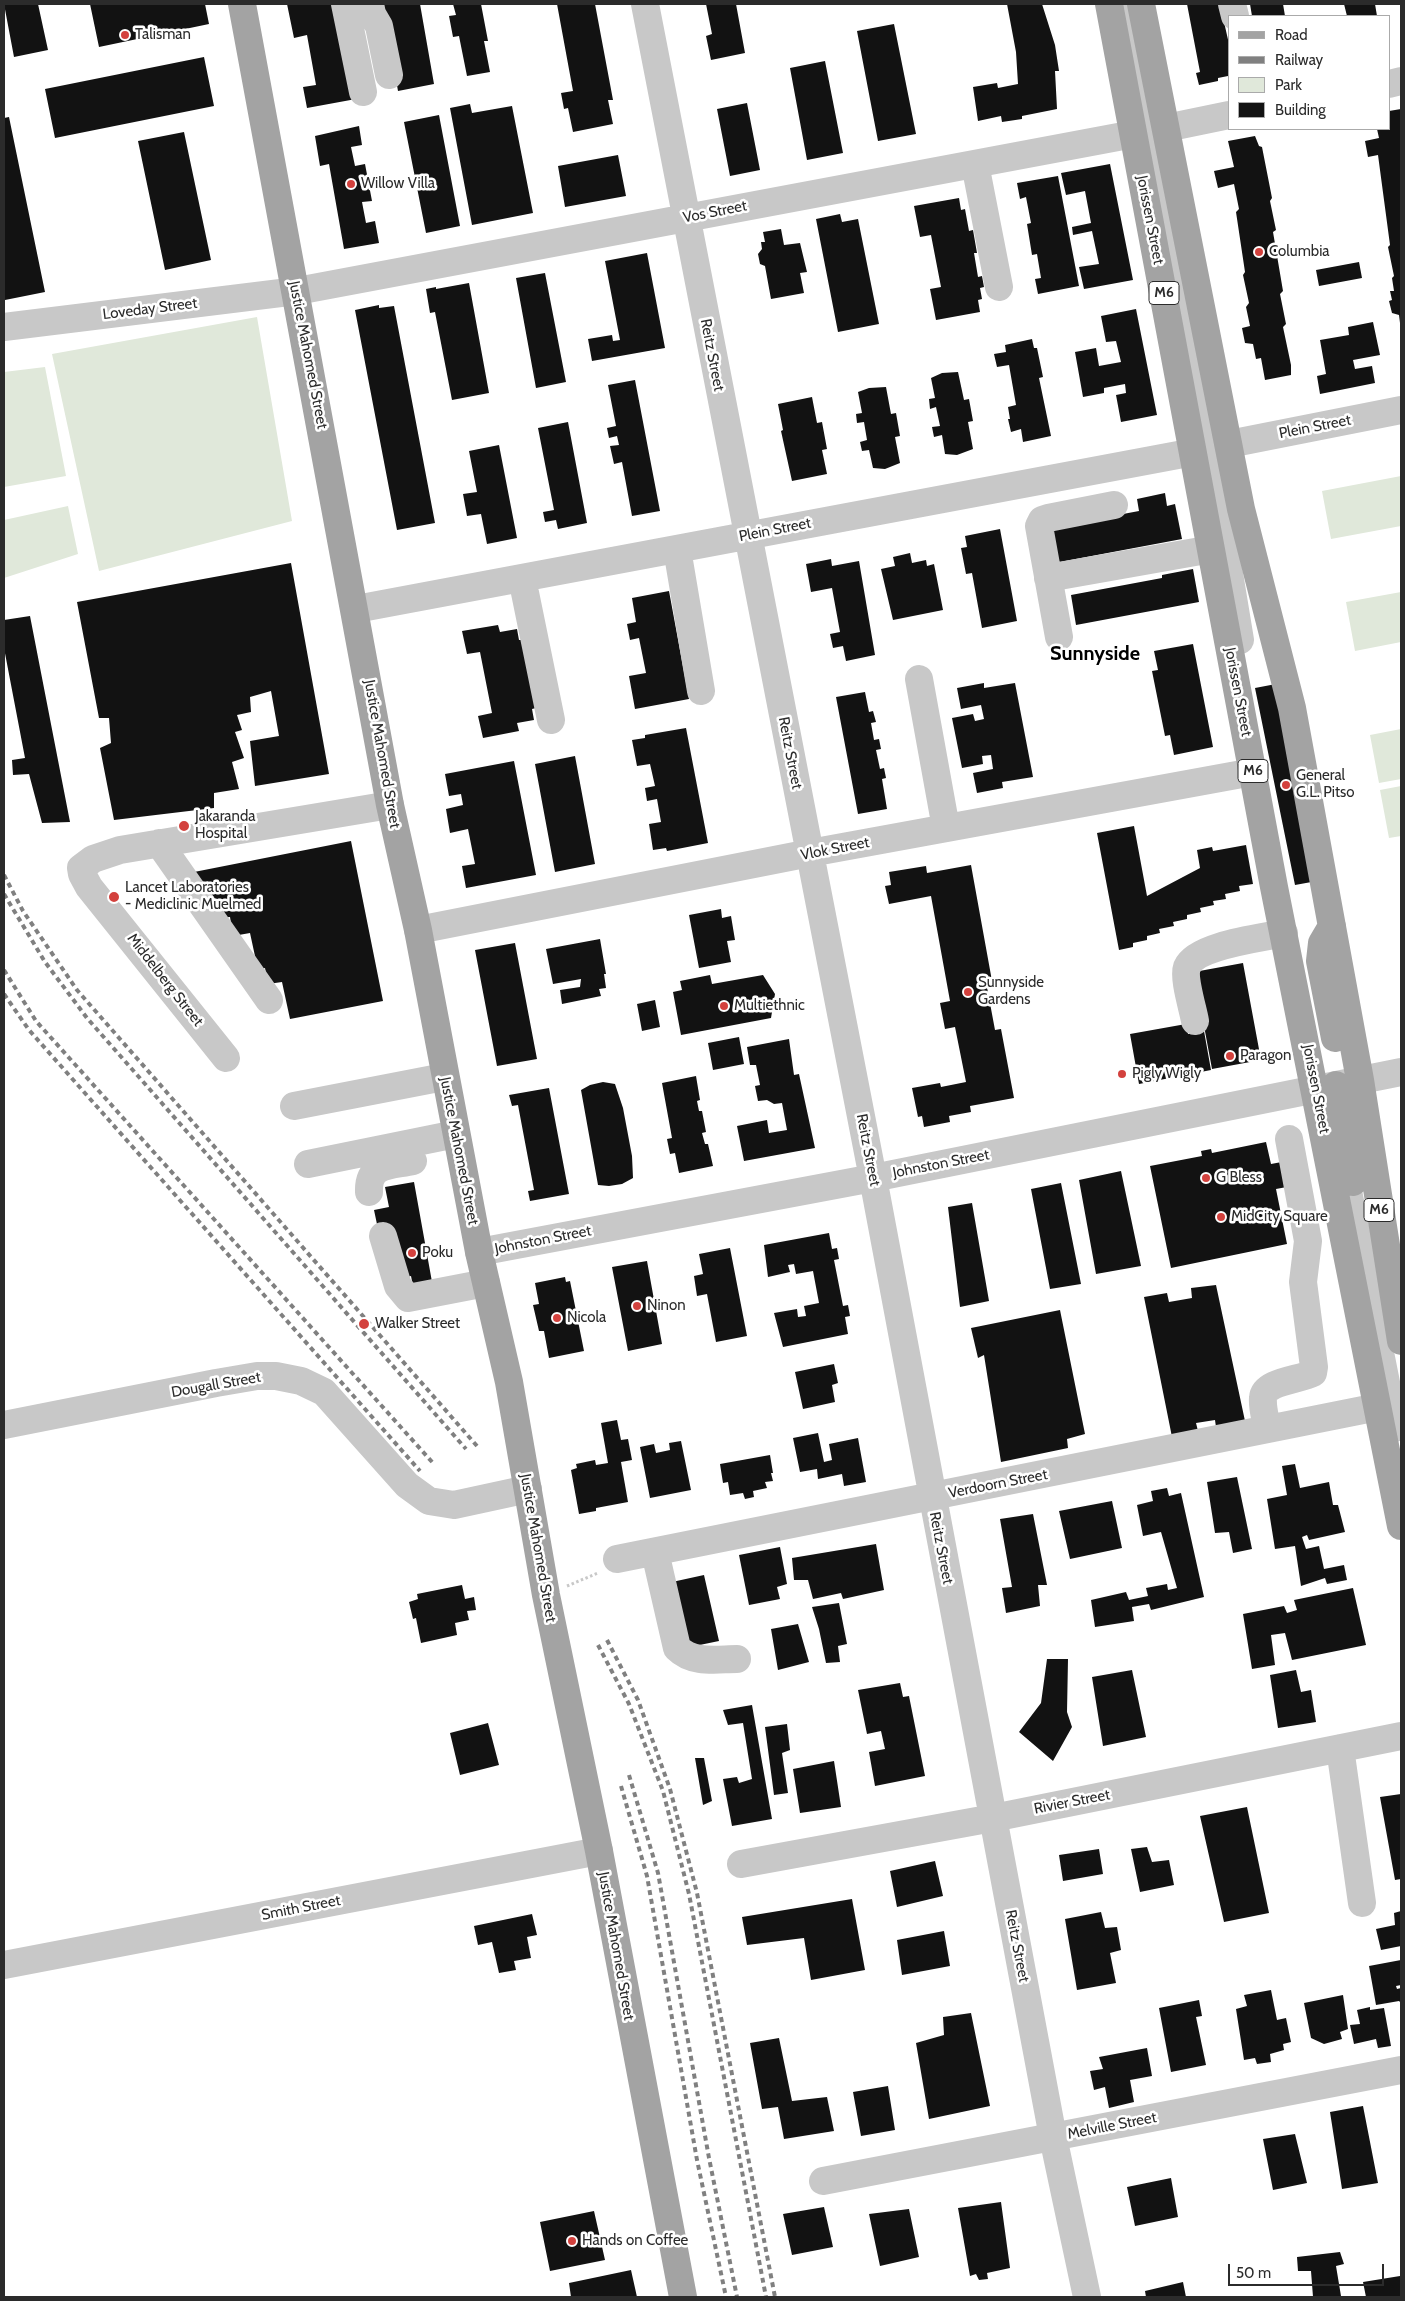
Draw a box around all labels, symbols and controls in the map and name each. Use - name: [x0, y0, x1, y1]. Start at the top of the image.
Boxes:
- legend: [1228, 15, 1390, 130]
- place label: Talisman: [135, 26, 191, 44]
- text: Road: [1275, 26, 1308, 44]
- marker: Talisman: [119, 29, 131, 41]
- text: Railway: [1275, 51, 1323, 69]
- text: Park: [1275, 76, 1302, 94]
- text: Building: [1275, 101, 1326, 119]
- street label: Jorissen Street: [1133, 174, 1167, 266]
- place label: Willow Villa: [361, 175, 435, 193]
- marker: Willow Villa: [345, 178, 357, 190]
- street label: Vos Street: [682, 197, 748, 227]
- place label: Columbia: [1269, 243, 1330, 261]
- marker: Columbia: [1253, 246, 1265, 258]
- street label: Justice Mahomed Street: [285, 279, 331, 431]
- road number: M6: [1149, 282, 1179, 304]
- street label: Loveday Street: [102, 294, 198, 324]
- street label: Reitz Street: [696, 317, 728, 393]
- street label: Plein Street: [1277, 411, 1353, 443]
- street label: Plein Street: [737, 514, 813, 546]
- district label: Sunnyside: [1050, 642, 1140, 666]
- street label: Jorissen Street: [1221, 646, 1255, 738]
- street label: Justice Mahomed Street: [360, 678, 404, 830]
- street label: Reitz Street: [774, 715, 806, 791]
- road number: M6: [1238, 759, 1268, 782]
- place label: General G.L. Pitso: [1296, 767, 1354, 802]
- marker: General G.L. Pitso: [1280, 779, 1292, 791]
- place label: Jakaranda Hospital: [195, 808, 255, 843]
- marker: Jakaranda Hospital: [177, 819, 191, 833]
- street label: Vlok Street: [799, 834, 871, 864]
- place label: Lancet Laboratories - Mediclinic Muelmed: [125, 879, 261, 914]
- marker: Lancet Laboratories - Mediclinic Muelmed: [107, 890, 121, 904]
- street label: Middelberg Street: [123, 930, 207, 1030]
- place label: Sunnyside Gardens: [978, 974, 1044, 1009]
- marker: Sunnyside Gardens: [962, 986, 974, 998]
- place label: Multiethnic: [734, 997, 805, 1015]
- marker: Multiethnic: [718, 1000, 730, 1012]
- street label: Jorissen Street: [1299, 1043, 1333, 1135]
- place label: Paragon: [1240, 1047, 1292, 1065]
- marker: Paragon: [1224, 1050, 1236, 1062]
- place label: Pigly Wigly: [1132, 1065, 1201, 1083]
- marker: Pigly Wigly: [1116, 1068, 1128, 1080]
- street label: Justice Mahomed Street: [436, 1075, 482, 1227]
- street label: Reitz Street: [852, 1112, 884, 1188]
- street label: Johnston Street: [891, 1146, 991, 1182]
- place label: G Bless: [1216, 1169, 1262, 1187]
- marker: G Bless: [1200, 1172, 1212, 1184]
- road number: M6: [1364, 1198, 1394, 1222]
- place label: MidCity Square: [1231, 1208, 1328, 1226]
- marker: MidCity Square: [1215, 1211, 1227, 1223]
- street label: Johnston Street: [493, 1222, 593, 1258]
- place label: Poku: [422, 1244, 453, 1262]
- marker: Poku: [406, 1247, 418, 1259]
- place label: Ninon: [647, 1297, 686, 1315]
- marker: Ninon: [631, 1300, 643, 1312]
- place label: Nicola: [567, 1309, 606, 1327]
- marker: Nicola: [551, 1312, 563, 1324]
- place label: Walker Street: [375, 1315, 460, 1333]
- marker: Walker Street: [357, 1317, 371, 1331]
- street label: Dougall Street: [170, 1368, 262, 1402]
- street label: Verdoorn Street: [947, 1466, 1049, 1502]
- street label: Justice Mahomed Street: [516, 1472, 560, 1624]
- street label: Reitz Street: [925, 1510, 957, 1586]
- street label: Rivier Street: [1032, 1786, 1112, 1818]
- street label: Justice Mahomed Street: [594, 1870, 638, 2022]
- street label: Smith Street: [260, 1892, 342, 1924]
- street label: Reitz Street: [1001, 1908, 1033, 1984]
- street label: Melville Street: [1066, 2109, 1158, 2143]
- place label: Hands on Coffee: [582, 2232, 688, 2250]
- marker: Hands on Coffee: [566, 2235, 578, 2247]
- scale bar: [1230, 2254, 1386, 2286]
- text: 50 m: [1236, 2264, 1271, 2282]

